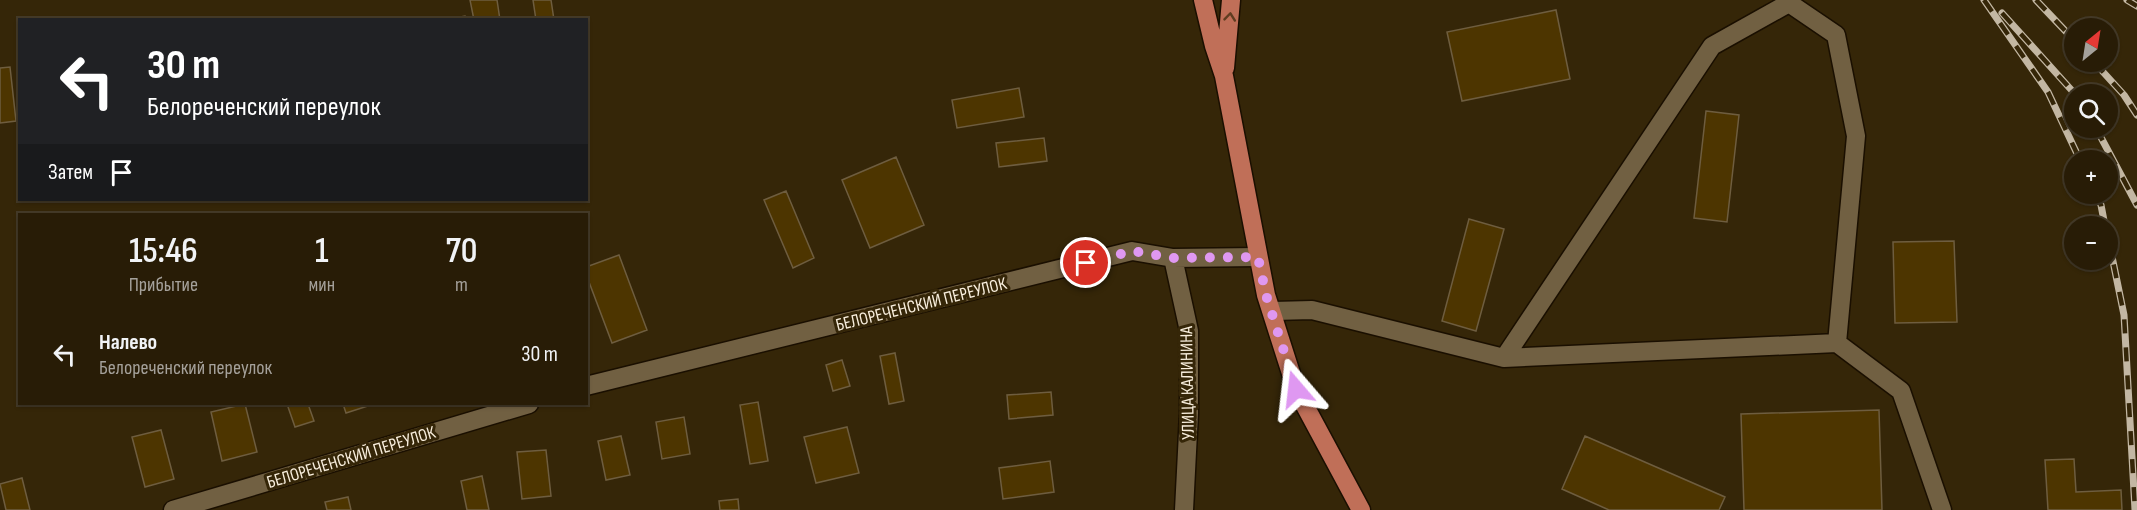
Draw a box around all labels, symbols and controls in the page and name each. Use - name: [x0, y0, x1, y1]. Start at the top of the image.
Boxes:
- one-way arrow: [1223, 13, 1235, 22]
- north arrow: [2064, 18, 2118, 72]
- map controls: [2064, 18, 2118, 270]
- text: 30 m: [147, 40, 220, 91]
- icon: left: [48, 42, 126, 120]
- button: search: [2064, 84, 2118, 138]
- text: Белореченский переулок: [147, 91, 381, 123]
- button: +: [2064, 150, 2118, 204]
- icon: arrive: [105, 156, 138, 189]
- text: Затем: [48, 159, 93, 186]
- button: −: [2064, 216, 2118, 270]
- text: 15:46: [129, 230, 198, 273]
- text: 1: [315, 230, 329, 273]
- text: 70: [446, 230, 477, 273]
- pin: [1060, 237, 1111, 288]
- icon: arrive: [1069, 246, 1102, 279]
- text: Прибытие: [129, 273, 198, 297]
- text: мин: [309, 273, 335, 297]
- text: m: [455, 273, 468, 297]
- street label: БЕЛОРЕЧЕНСКИЙ ПЕРЕУЛОК: [834, 273, 1010, 336]
- street label: УЛИЦА КАЛИНИНА: [1176, 326, 1199, 440]
- text: Налево: [99, 329, 157, 356]
- icon: left: [48, 338, 81, 371]
- text: 30 m: [521, 341, 558, 368]
- text: Белореченский переулок: [99, 356, 272, 380]
- position arrow: [1264, 357, 1328, 421]
- street label: БЕЛОРЕЧЕНСКИЙ ПЕРЕУЛОК: [264, 422, 439, 493]

